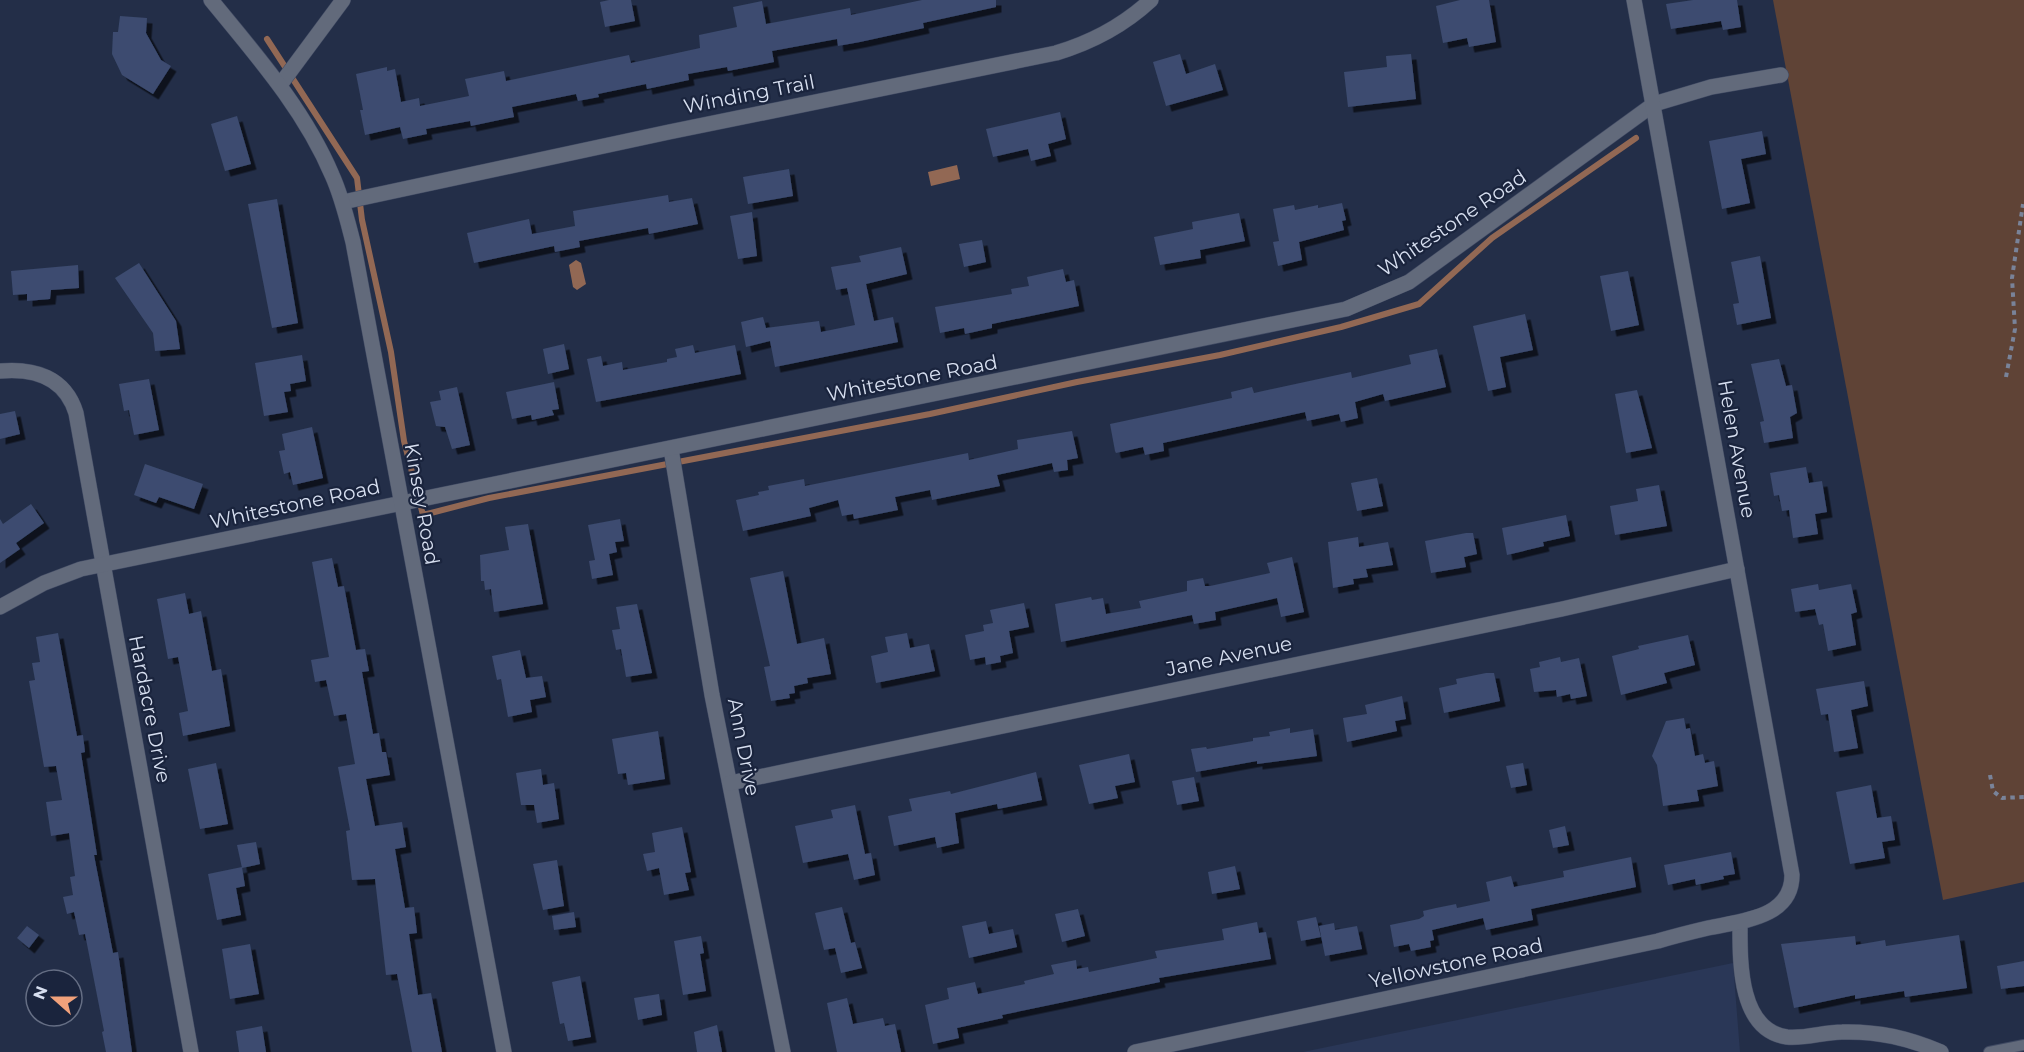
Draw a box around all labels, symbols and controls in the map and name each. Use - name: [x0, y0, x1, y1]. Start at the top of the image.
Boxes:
- street label: Winding Trail: [681, 70, 817, 118]
- street label: Whitestone Road: [1373, 165, 1531, 281]
- street label: Whitestone Road: [825, 350, 999, 406]
- street label: Helen Avenue: [1713, 378, 1761, 520]
- street label: Kinsey Road: [399, 441, 445, 567]
- street label: Whitestone Road: [208, 474, 382, 534]
- street label: Jane Avenue: [1163, 631, 1294, 681]
- street label: Hardacre Drive: [124, 633, 176, 785]
- street label: Ann Drive: [723, 696, 765, 798]
- street label: Yellowstone Road: [1367, 933, 1545, 993]
- north arrow: [24, 968, 84, 1028]
- text: N: [29, 983, 52, 1002]

